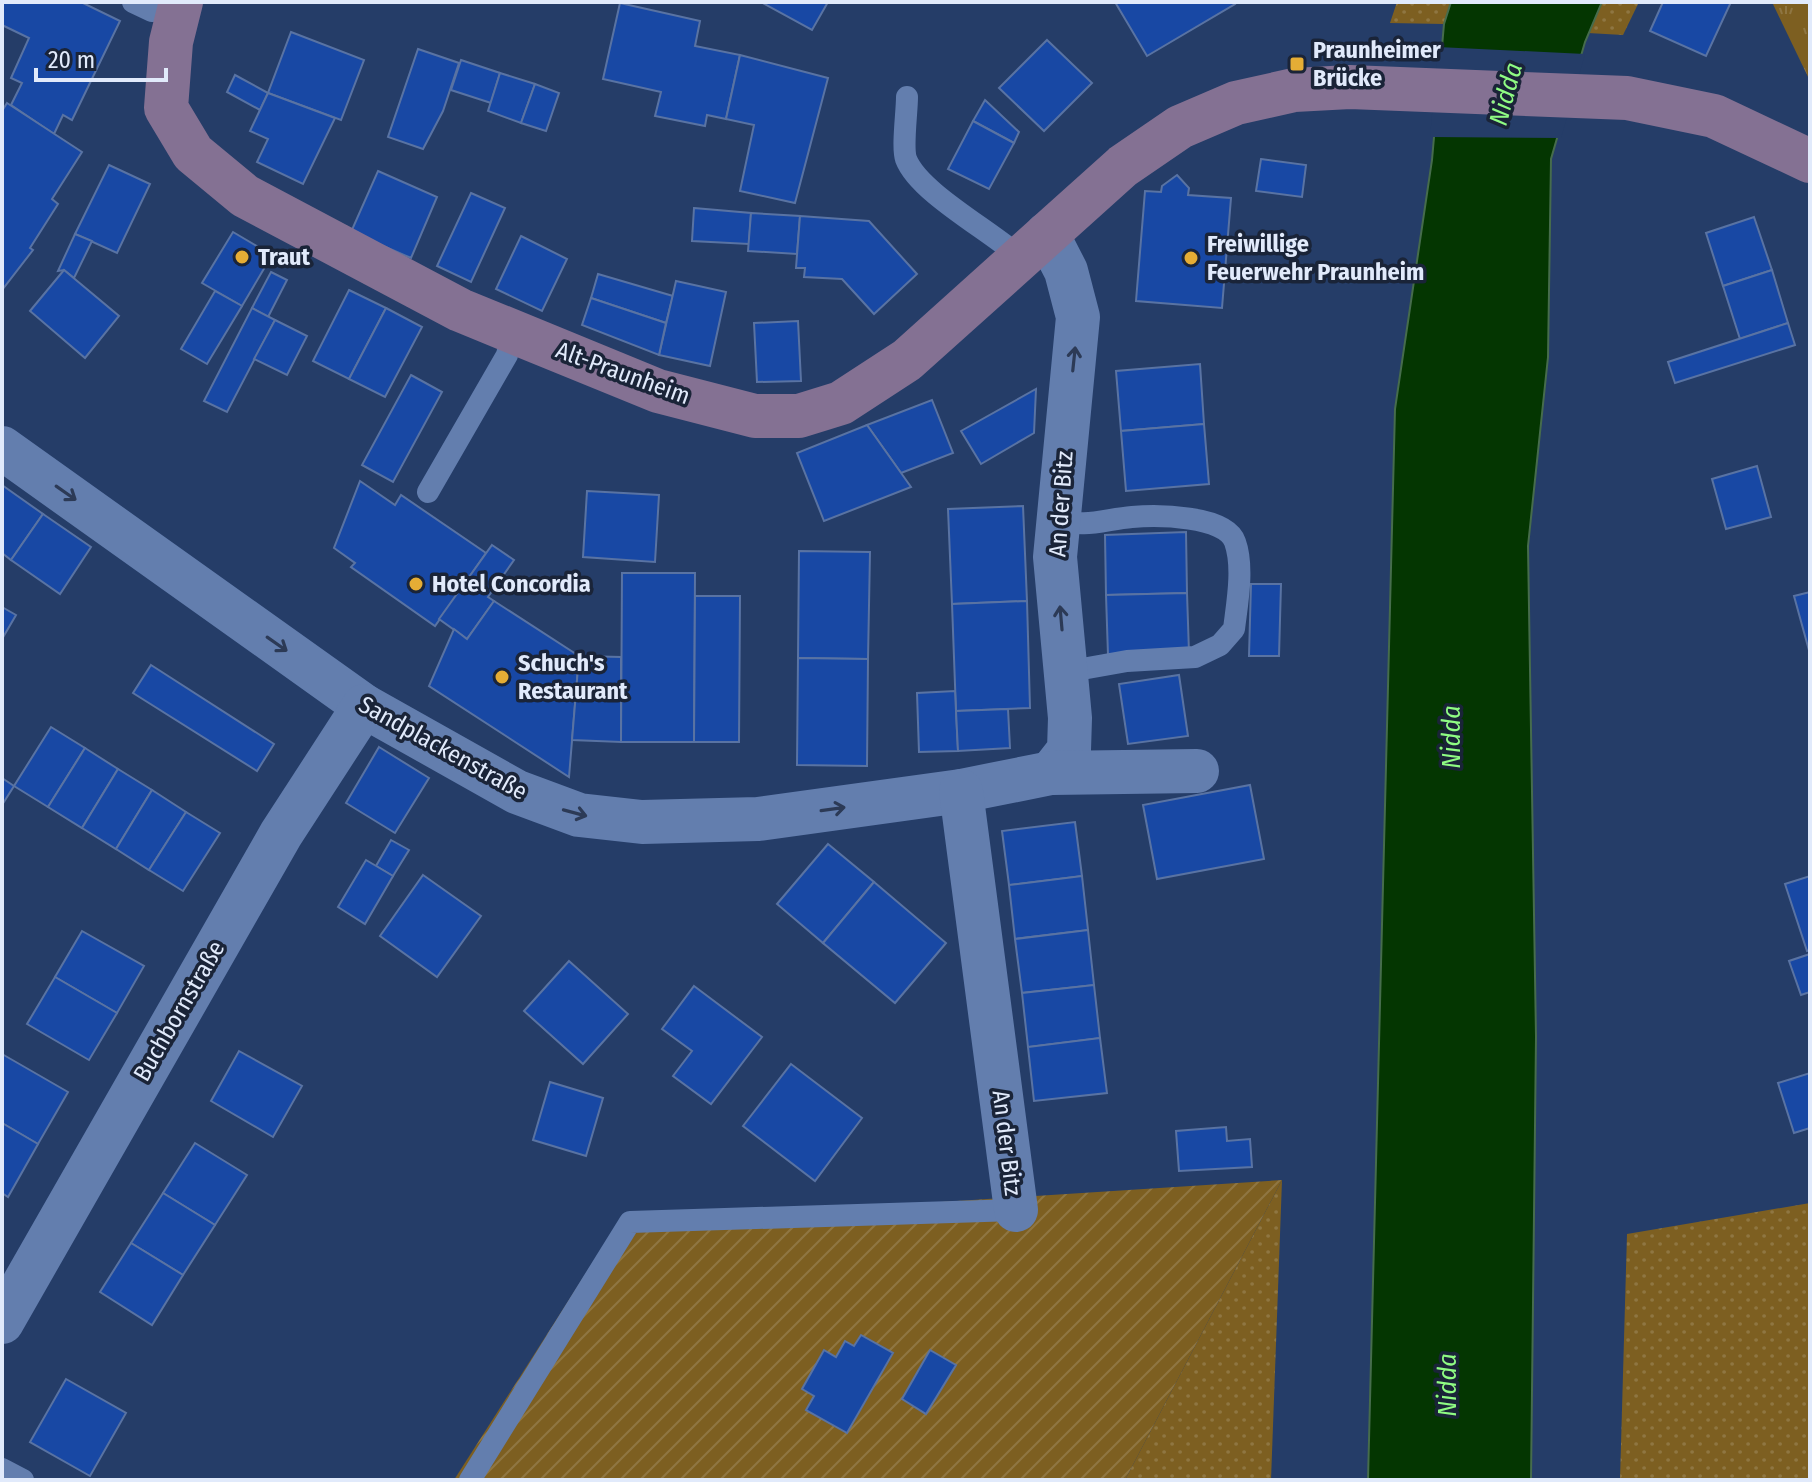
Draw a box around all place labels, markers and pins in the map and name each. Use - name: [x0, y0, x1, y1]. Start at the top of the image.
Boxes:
- place label: Praunheimer Brücke: [1313, 36, 1441, 92]
- marker: Praunheimer Brücke: [1288, 55, 1306, 73]
- place label: Freiwillige Feuerwehr Praunheim: [1207, 230, 1424, 286]
- place label: Traut: [258, 243, 311, 271]
- marker: Traut: [233, 248, 251, 266]
- marker: Freiwillige Feuerwehr Praunheim: [1182, 249, 1200, 267]
- place label: Hotel Concordia: [432, 570, 591, 598]
- marker: Hotel Concordia: [407, 575, 425, 593]
- place label: Schuch's Restaurant: [518, 649, 628, 705]
- marker: Schuch's Restaurant: [493, 668, 511, 686]

